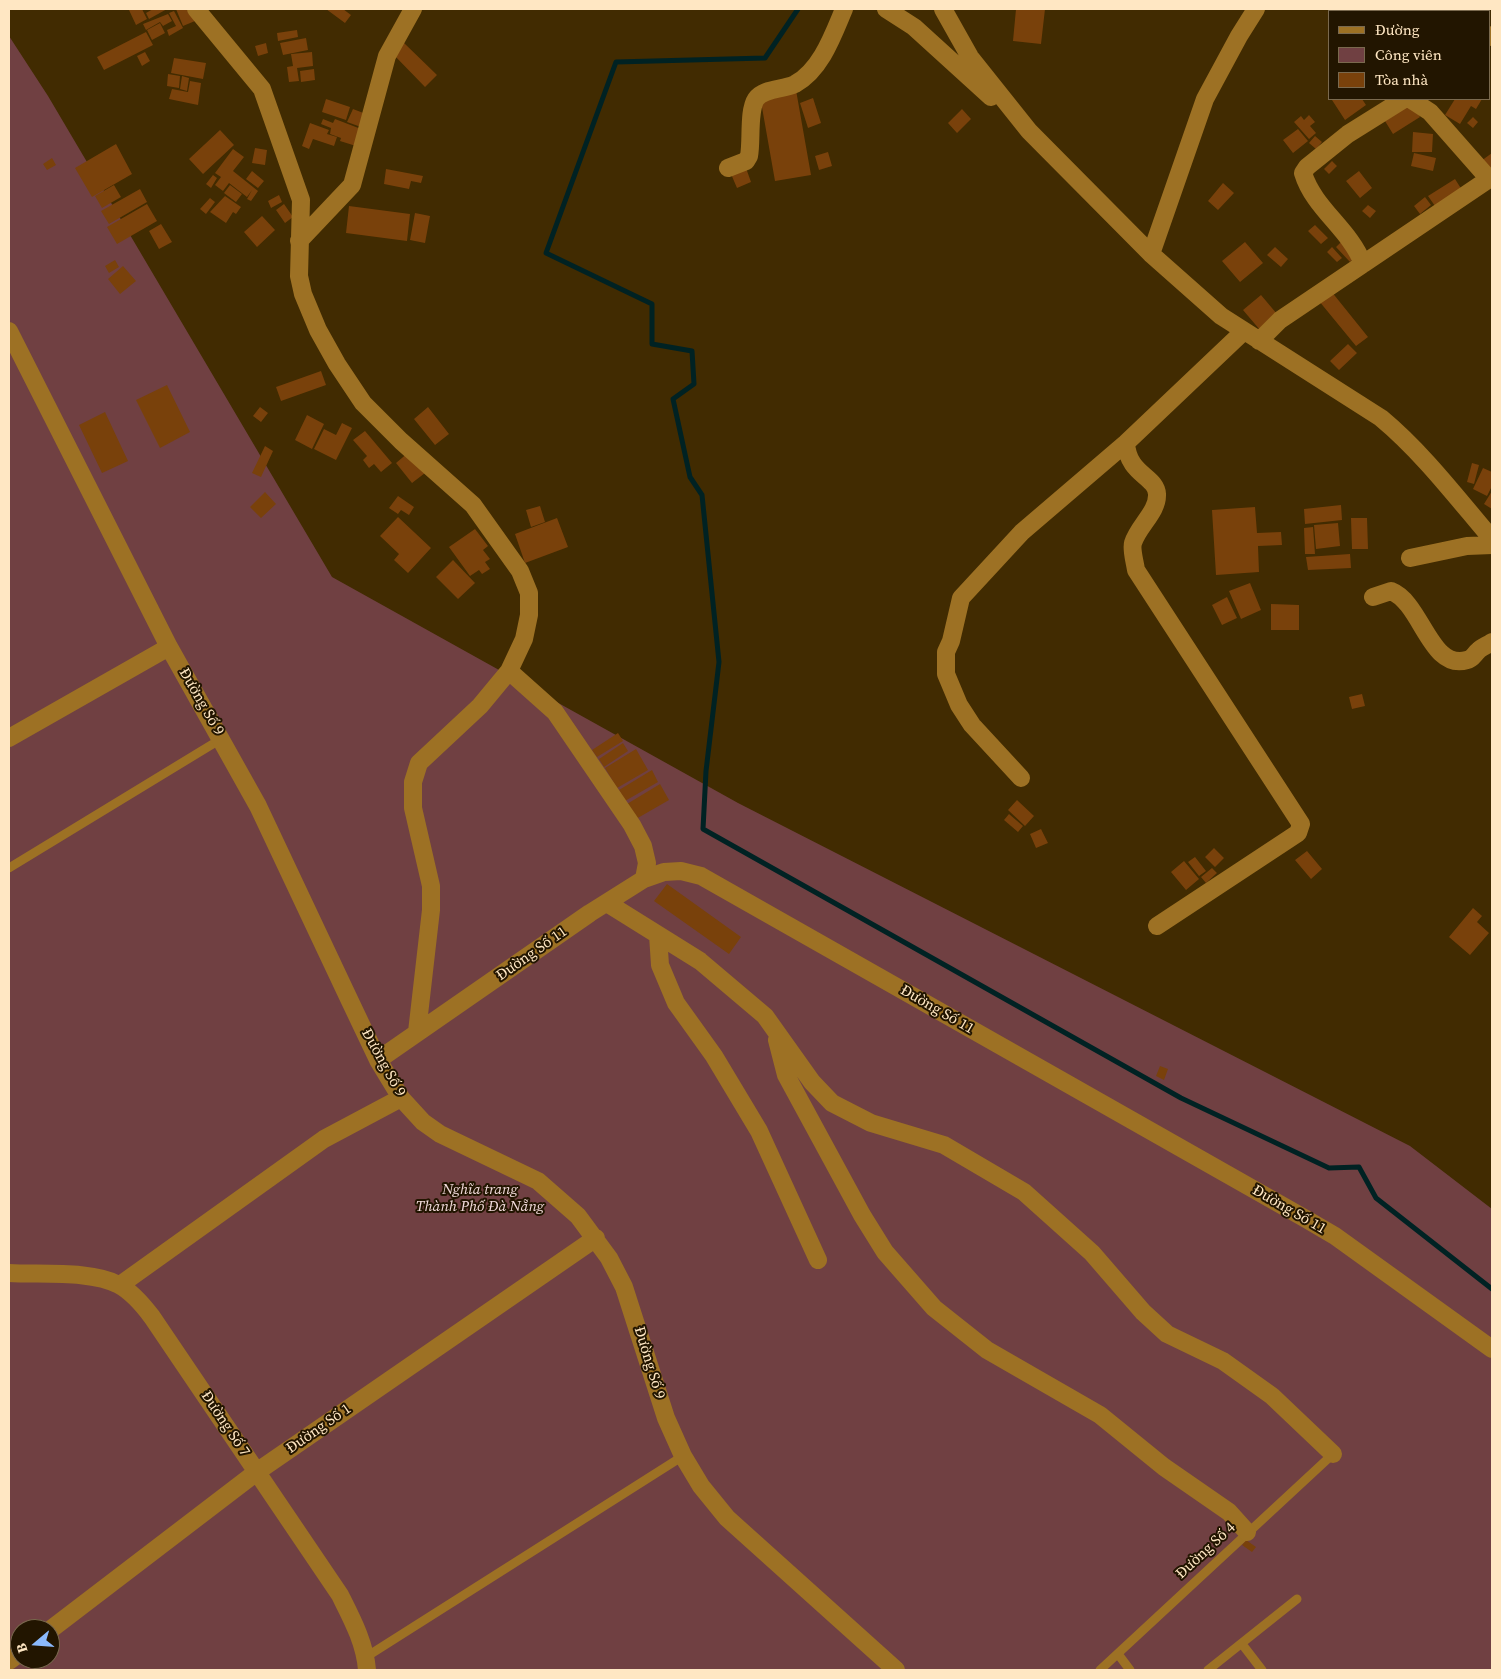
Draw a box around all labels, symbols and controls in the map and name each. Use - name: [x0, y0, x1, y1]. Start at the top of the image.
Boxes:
- legend: [1328, 10, 1491, 100]
- text: Đường: [1375, 19, 1420, 40]
- text: Công viên: [1375, 44, 1442, 65]
- text: Tòa nhà: [1375, 69, 1428, 90]
- street label: Đường Số 9: [174, 665, 228, 739]
- street label: Đường Số 11: [493, 923, 571, 985]
- street label: Đường Số 11: [897, 982, 977, 1038]
- street label: Đường Số 9: [357, 1026, 409, 1100]
- park label: Nghĩa trang Thành Phố Đà Nẵng: [416, 1181, 544, 1216]
- street label: Đường Số 11: [1249, 1182, 1329, 1238]
- street label: Đường Số 9: [629, 1325, 669, 1401]
- street label: Đường Số 7: [197, 1388, 253, 1460]
- street label: Đường Số 1: [283, 1400, 355, 1458]
- street label: Đường Số 4: [1172, 1519, 1240, 1583]
- north arrow: [10, 1619, 60, 1669]
- text: B: [11, 1641, 33, 1656]

